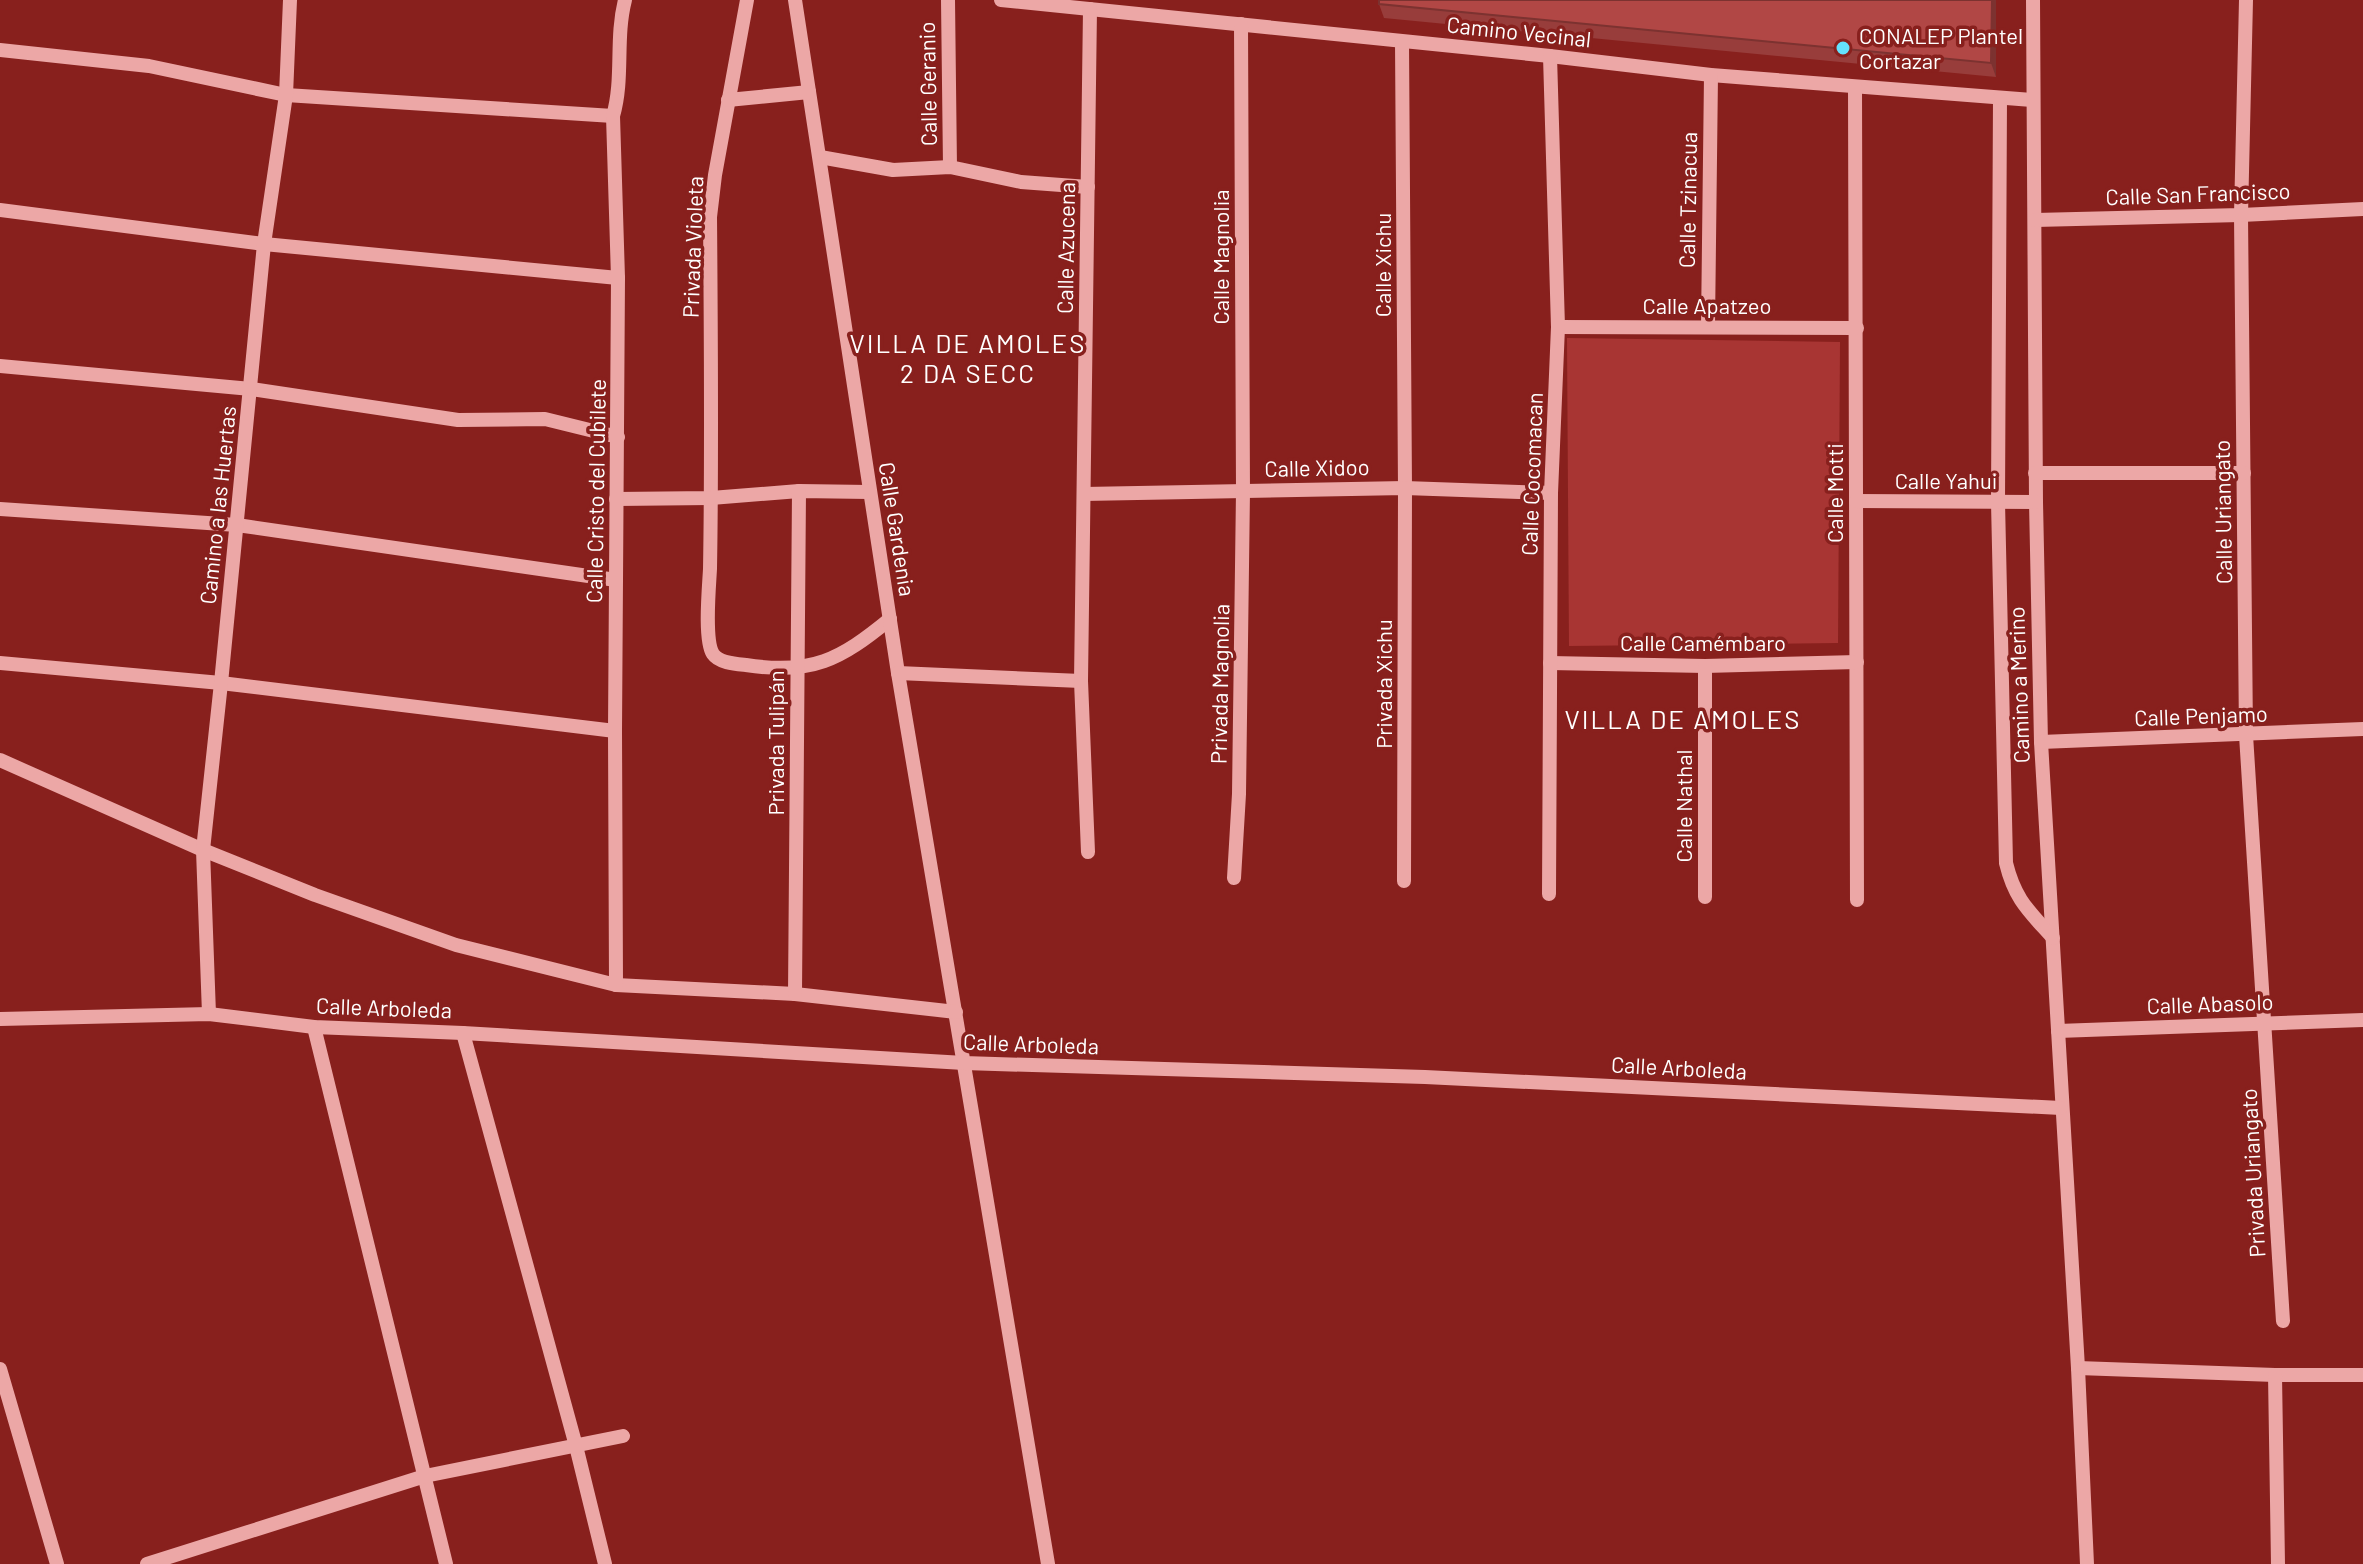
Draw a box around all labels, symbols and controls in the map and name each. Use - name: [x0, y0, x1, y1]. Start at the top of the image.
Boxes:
- street label: Camino Vecinal: [1445, 10, 1593, 52]
- street label: Calle Geranio: [913, 22, 941, 146]
- place label: CONALEP Plantel Cortazar: [1859, 22, 2023, 73]
- marker: CONALEP Plantel Cortazar: [1834, 39, 1852, 57]
- street label: Calle Tzinacua: [1673, 132, 1701, 268]
- street label: Privada Violeta: [677, 175, 707, 319]
- street label: Calle San Francisco: [2105, 177, 2291, 209]
- street label: Calle Azucena: [1051, 182, 1079, 314]
- street label: Calle Magnolia: [1207, 189, 1233, 325]
- street label: Calle Xichu: [1369, 213, 1395, 317]
- street label: Calle Apatzeo: [1643, 292, 1771, 318]
- district label: VILLA DE AMOLES 2 DA SECC: [850, 327, 1086, 388]
- street label: Calle Cristo del Cubilete: [580, 379, 610, 603]
- street label: Calle Cocomacan: [1515, 392, 1547, 556]
- street label: Camino a las Huertas: [194, 405, 240, 605]
- street label: Calle Uriangato: [2208, 440, 2236, 584]
- street label: Calle Motti: [1821, 443, 1847, 543]
- street label: Calle Xidoo: [1264, 453, 1370, 481]
- street label: Calle Gardenia: [875, 460, 921, 598]
- street label: Calle Yahui: [1895, 467, 1997, 493]
- street label: Privada Magnolia: [1205, 604, 1233, 764]
- street label: Camino a Merino: [2002, 606, 2034, 764]
- street label: Privada Xichu: [1370, 619, 1396, 749]
- street label: Calle Camémbaro: [1620, 629, 1786, 655]
- street label: Privada Tulipán: [762, 670, 788, 816]
- street label: Calle Penjamo: [2134, 700, 2268, 730]
- district label: VILLA DE AMOLES: [1565, 703, 1801, 734]
- street label: Calle Nathal: [1670, 750, 1696, 862]
- street label: Calle Abasolo: [2146, 988, 2274, 1018]
- street label: Calle Arboleda: [316, 992, 452, 1022]
- street label: Calle Arboleda: [963, 1028, 1099, 1058]
- street label: Calle Arboleda: [1610, 1050, 1748, 1084]
- street label: Privada Uriangato: [2235, 1088, 2269, 1258]

